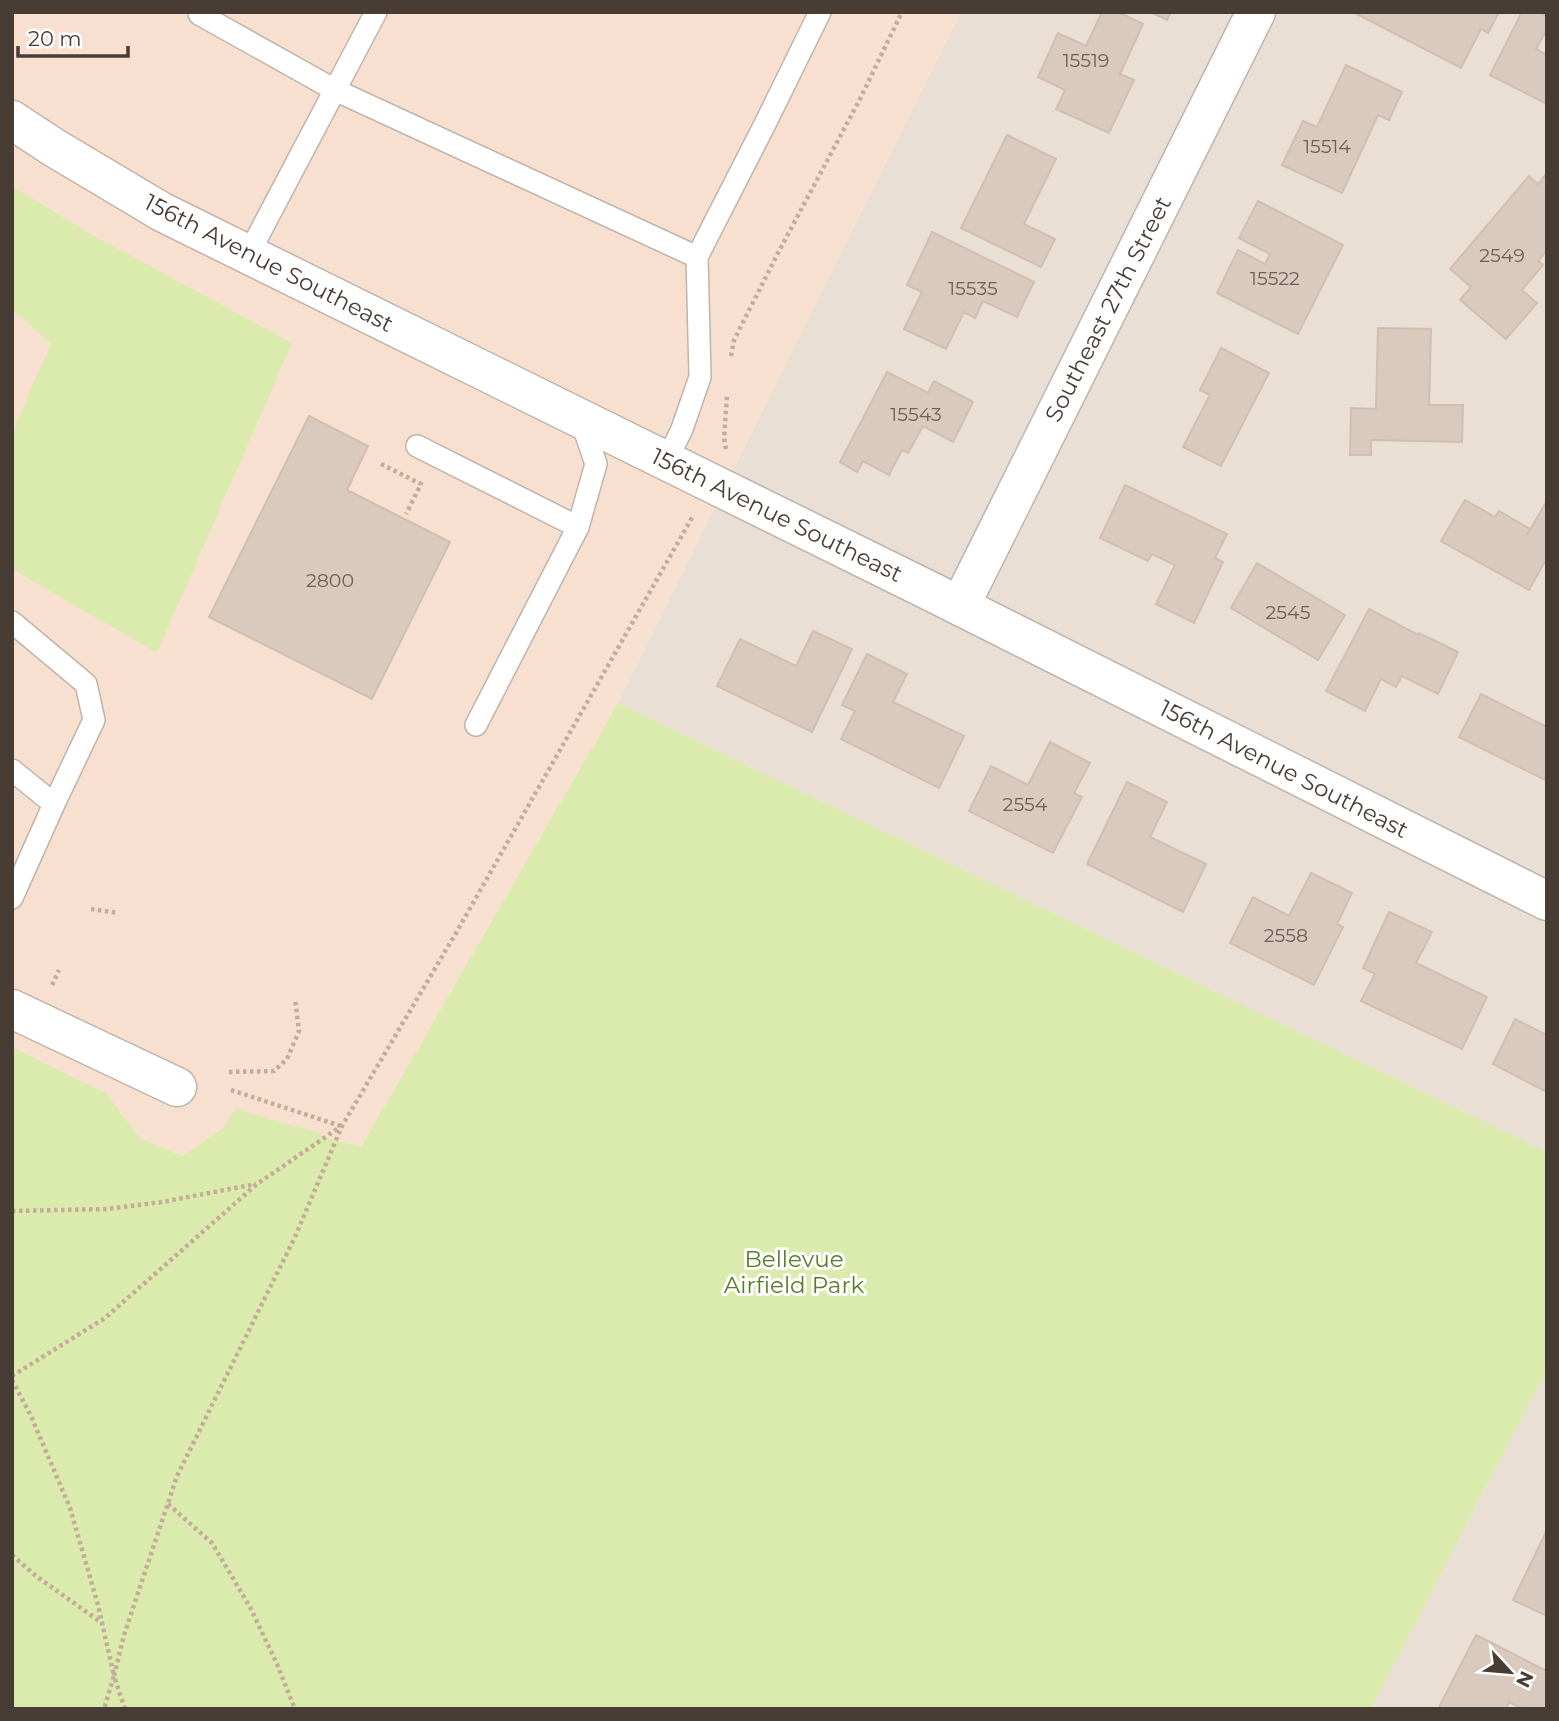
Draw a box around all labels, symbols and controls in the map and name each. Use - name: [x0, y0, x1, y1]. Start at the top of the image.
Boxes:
- scale bar: [18, 14, 128, 58]
- text: 20 m: [28, 26, 82, 51]
- house number: 15519: [1063, 49, 1109, 72]
- house number: 15514: [1303, 135, 1351, 158]
- street label: 156th Avenue Southeast: [140, 188, 398, 338]
- street label: Southeast 27th Street: [1039, 192, 1177, 426]
- house number: 2549: [1479, 244, 1525, 267]
- house number: 15522: [1250, 267, 1300, 290]
- house number: 15535: [948, 277, 998, 300]
- house number: 15543: [890, 403, 942, 426]
- street label: 156th Avenue Southeast: [647, 442, 907, 588]
- house number: 2800: [306, 569, 354, 592]
- house number: 2545: [1266, 601, 1311, 624]
- street label: 156th Avenue Southeast: [1155, 694, 1413, 844]
- house number: 2554: [1003, 793, 1048, 816]
- house number: 2558: [1264, 924, 1308, 947]
- park label: Bellevue Airfield Park: [724, 1245, 864, 1299]
- north arrow: [1475, 1637, 1545, 1707]
- text: N: [1511, 1667, 1539, 1691]

